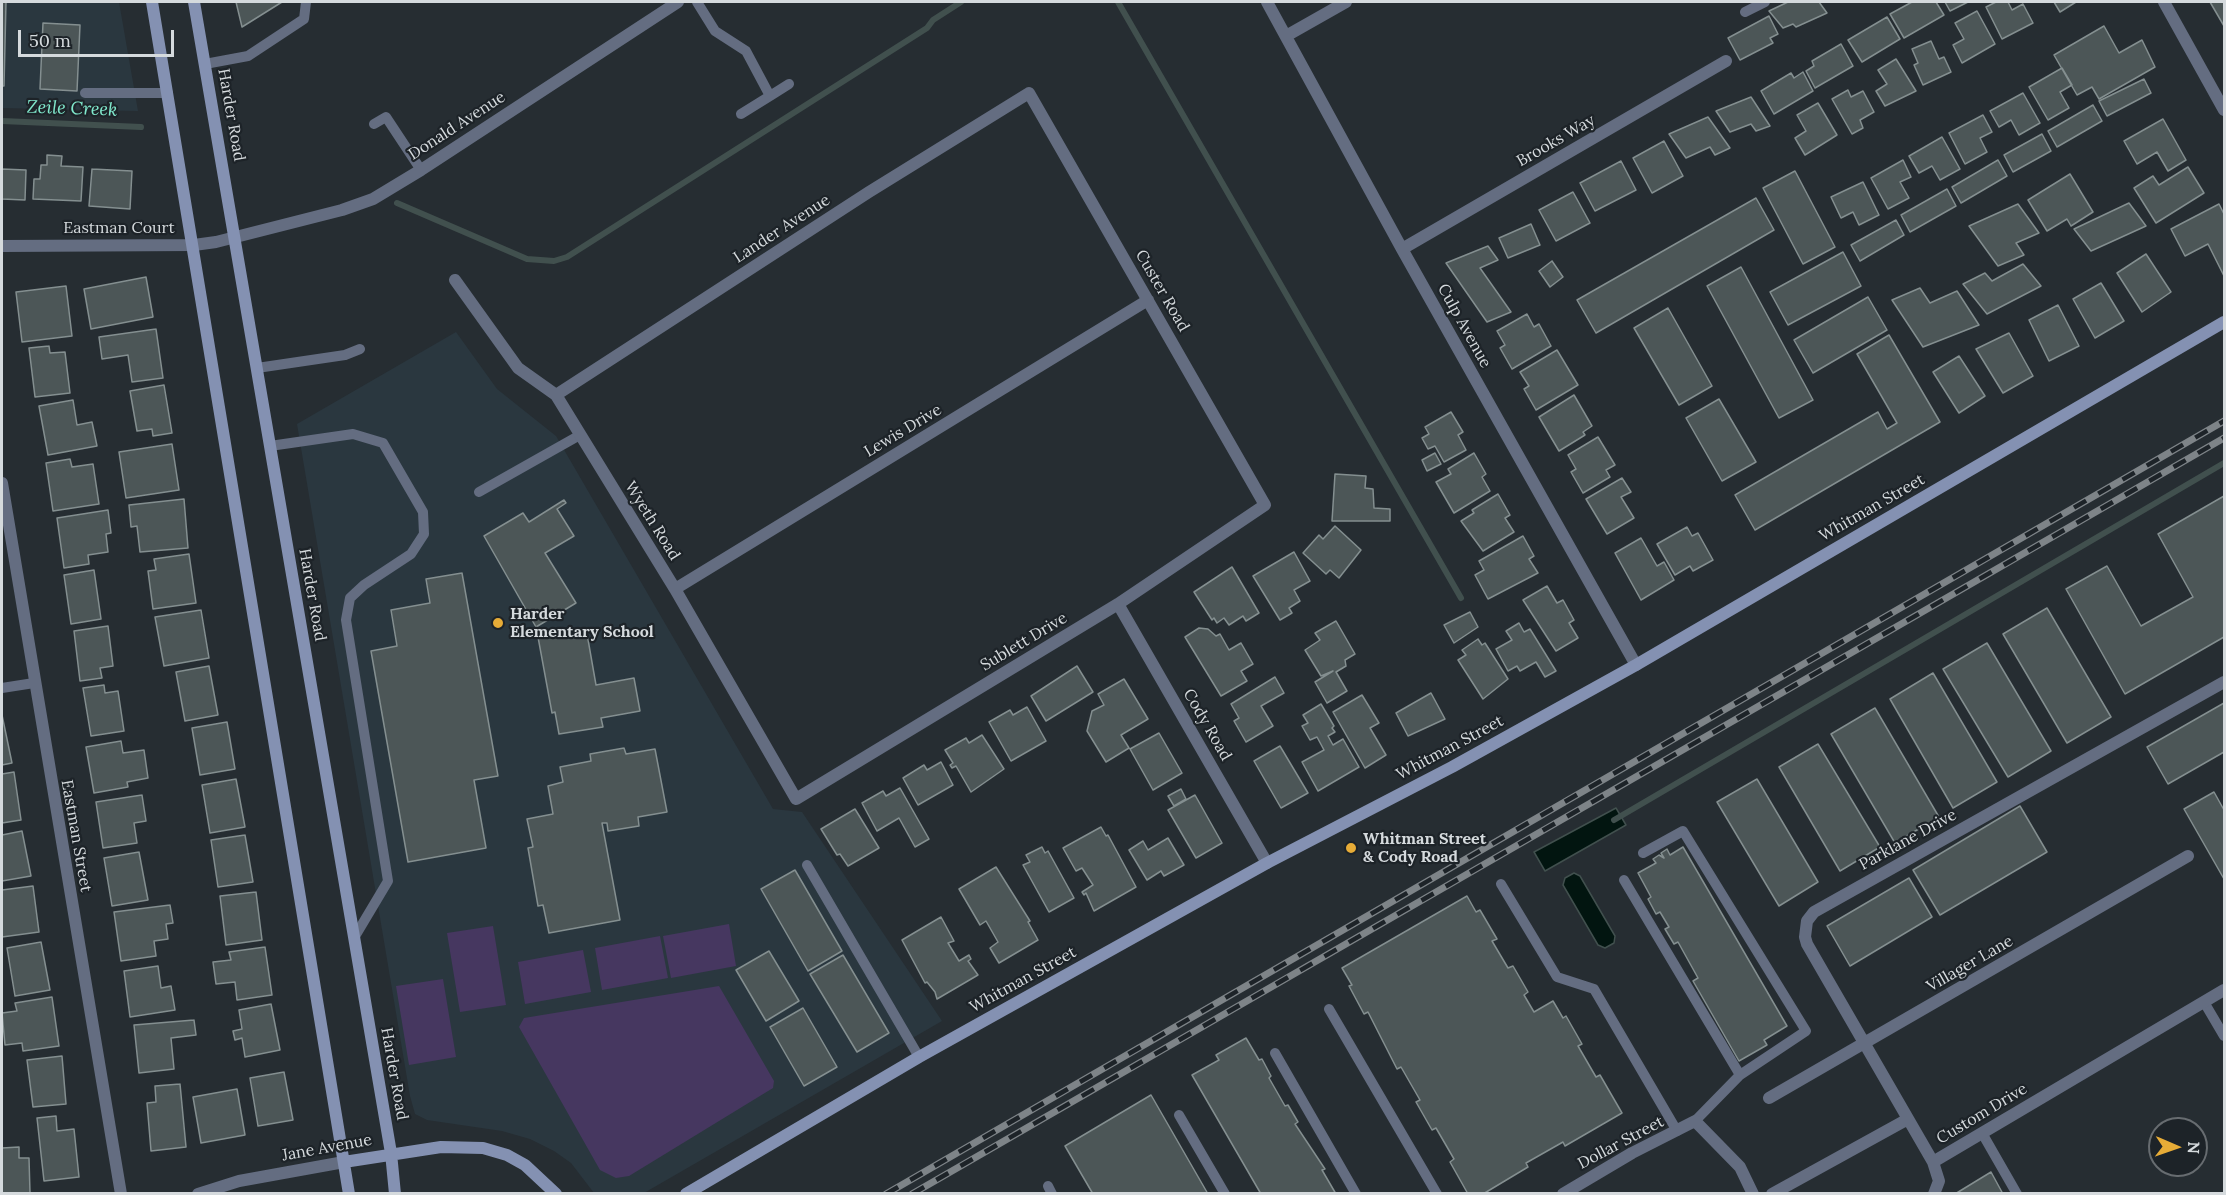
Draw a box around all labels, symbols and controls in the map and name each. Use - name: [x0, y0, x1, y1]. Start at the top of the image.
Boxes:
- scale bar: [21, 18, 177, 56]
- text: 50 m: [29, 29, 71, 52]
- street label: Harder Road: [213, 67, 249, 163]
- street label: Donald Avenue: [405, 88, 509, 164]
- water label: Zeile Creek: [26, 97, 118, 121]
- street label: Brooks Way: [1513, 111, 1599, 171]
- street label: Lander Avenue: [730, 191, 834, 267]
- street label: Eastman Court: [63, 218, 175, 238]
- street label: Custer Road: [1131, 247, 1193, 335]
- street label: Culp Avenue: [1433, 281, 1495, 371]
- street label: Lewis Drive: [861, 400, 945, 462]
- street label: Whitman Street: [1816, 470, 1928, 546]
- street label: Wyeth Road: [620, 478, 684, 564]
- street label: Harder Road: [294, 547, 330, 643]
- place label: Harder Elementary School: [510, 604, 654, 642]
- street label: Sublett Drive: [977, 609, 1071, 675]
- marker: Harder Elementary School: [491, 616, 505, 630]
- street label: Cody Road: [1179, 686, 1235, 764]
- street label: Whitman Street: [1393, 712, 1507, 784]
- street label: Eastman Street: [57, 778, 95, 894]
- street label: Parklane Drive: [1856, 805, 1960, 875]
- place label: Whitman Street & Cody Road: [1363, 829, 1486, 867]
- marker: Whitman Street & Cody Road: [1344, 841, 1358, 855]
- street label: Villager Lane: [1923, 932, 2017, 996]
- street label: Whitman Street: [966, 943, 1080, 1017]
- street label: Harder Road: [376, 1026, 412, 1122]
- street label: Custom Drive: [1933, 1079, 2031, 1149]
- street label: Dollar Street: [1575, 1112, 1667, 1174]
- north arrow: [2148, 1117, 2208, 1177]
- street label: Jane Avenue: [281, 1131, 373, 1165]
- text: N: [2184, 1141, 2204, 1154]

